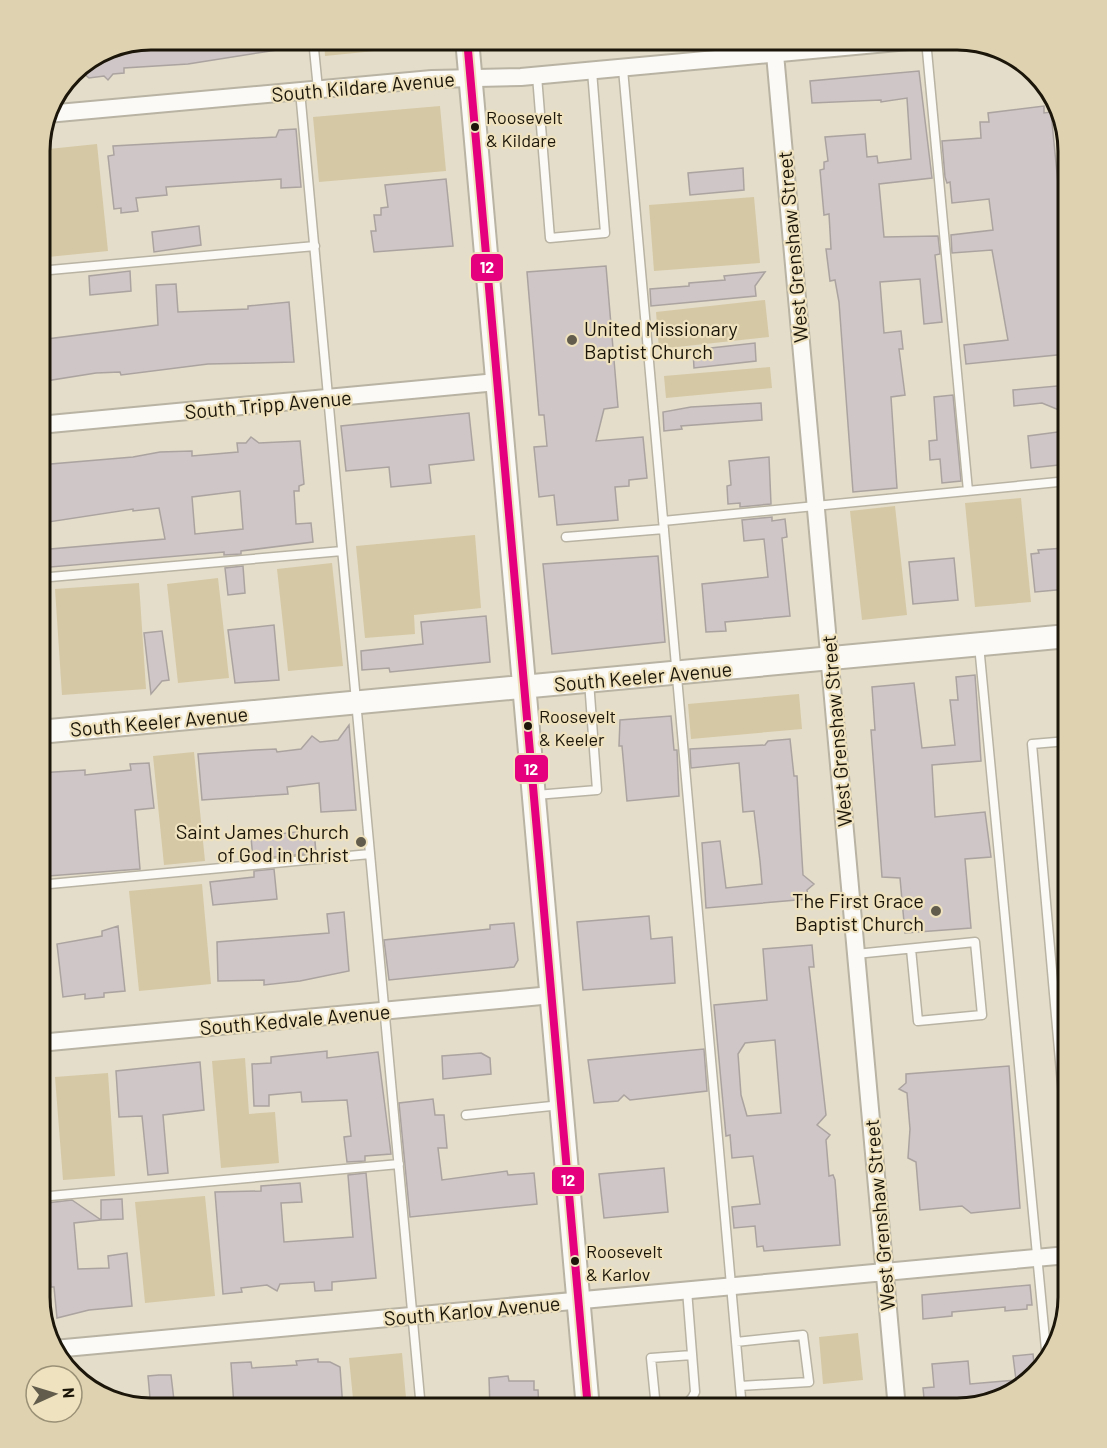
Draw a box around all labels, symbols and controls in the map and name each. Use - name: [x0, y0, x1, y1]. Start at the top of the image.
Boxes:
- street label: South Kildare Avenue: [270, 66, 456, 106]
- place label: Roosevelt & Kildare: [486, 106, 563, 151]
- marker: Roosevelt & Kildare: [469, 121, 481, 133]
- street label: West Grenshaw Street: [772, 150, 812, 344]
- line badge: 12: [470, 253, 504, 282]
- text: 12: [480, 257, 494, 276]
- place label: United Missionary Baptist Church: [584, 316, 738, 363]
- marker: United Missionary Baptist Church: [565, 333, 579, 347]
- street label: South Tripp Avenue: [183, 385, 353, 423]
- street label: West Grenshaw Street: [816, 634, 856, 828]
- street label: South Keeler Avenue: [553, 656, 733, 696]
- street label: South Keeler Avenue: [69, 701, 249, 741]
- place label: Roosevelt & Keeler: [539, 705, 616, 750]
- marker: Roosevelt & Keeler: [522, 720, 534, 732]
- line badge: 12: [514, 754, 549, 783]
- text: 12: [524, 759, 538, 778]
- place label: Saint James Church of God in Christ: [176, 819, 349, 866]
- marker: Saint James Church of God in Christ: [354, 835, 368, 849]
- place label: The First Grace Baptist Church: [792, 888, 924, 935]
- marker: The First Grace Baptist Church: [929, 904, 943, 918]
- street label: South Kedvale Avenue: [199, 999, 391, 1039]
- street label: West Grenshaw Street: [859, 1118, 899, 1312]
- line badge: 12: [551, 1166, 585, 1195]
- text: 12: [561, 1170, 575, 1189]
- place label: Roosevelt & Karlov: [586, 1240, 663, 1285]
- marker: Roosevelt & Karlov: [569, 1255, 581, 1267]
- street label: South Karlov Avenue: [383, 1290, 561, 1330]
- north arrow: [24, 1364, 84, 1424]
- text: N: [60, 1387, 79, 1399]

